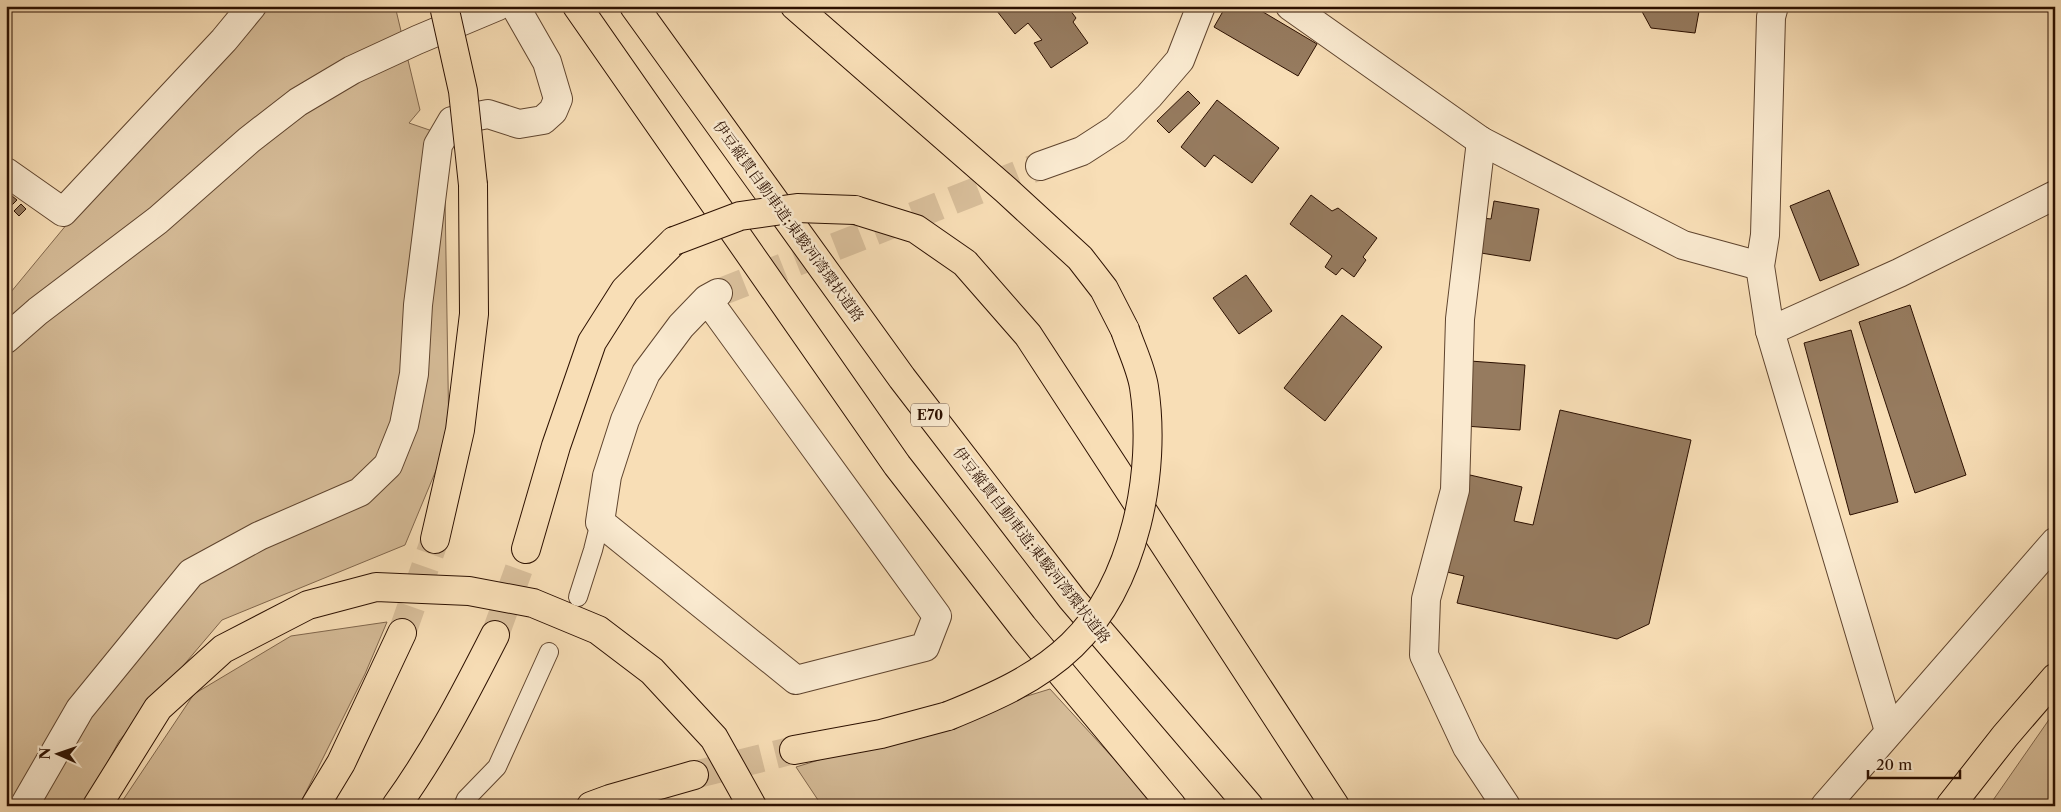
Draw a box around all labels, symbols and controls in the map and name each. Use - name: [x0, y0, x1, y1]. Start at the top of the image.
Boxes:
- street label: 伊豆縦貫自動車道;東駿河湾環状道路: [710, 117, 868, 325]
- road number: E70: [911, 404, 949, 426]
- street label: 伊豆縦貫自動車道;東駿河湾環状道路: [949, 443, 1115, 647]
- north arrow: [32, 730, 82, 780]
- text: N: [36, 747, 54, 760]
- scale bar: [1868, 747, 1961, 779]
- text: 20 m: [1876, 755, 1912, 774]

